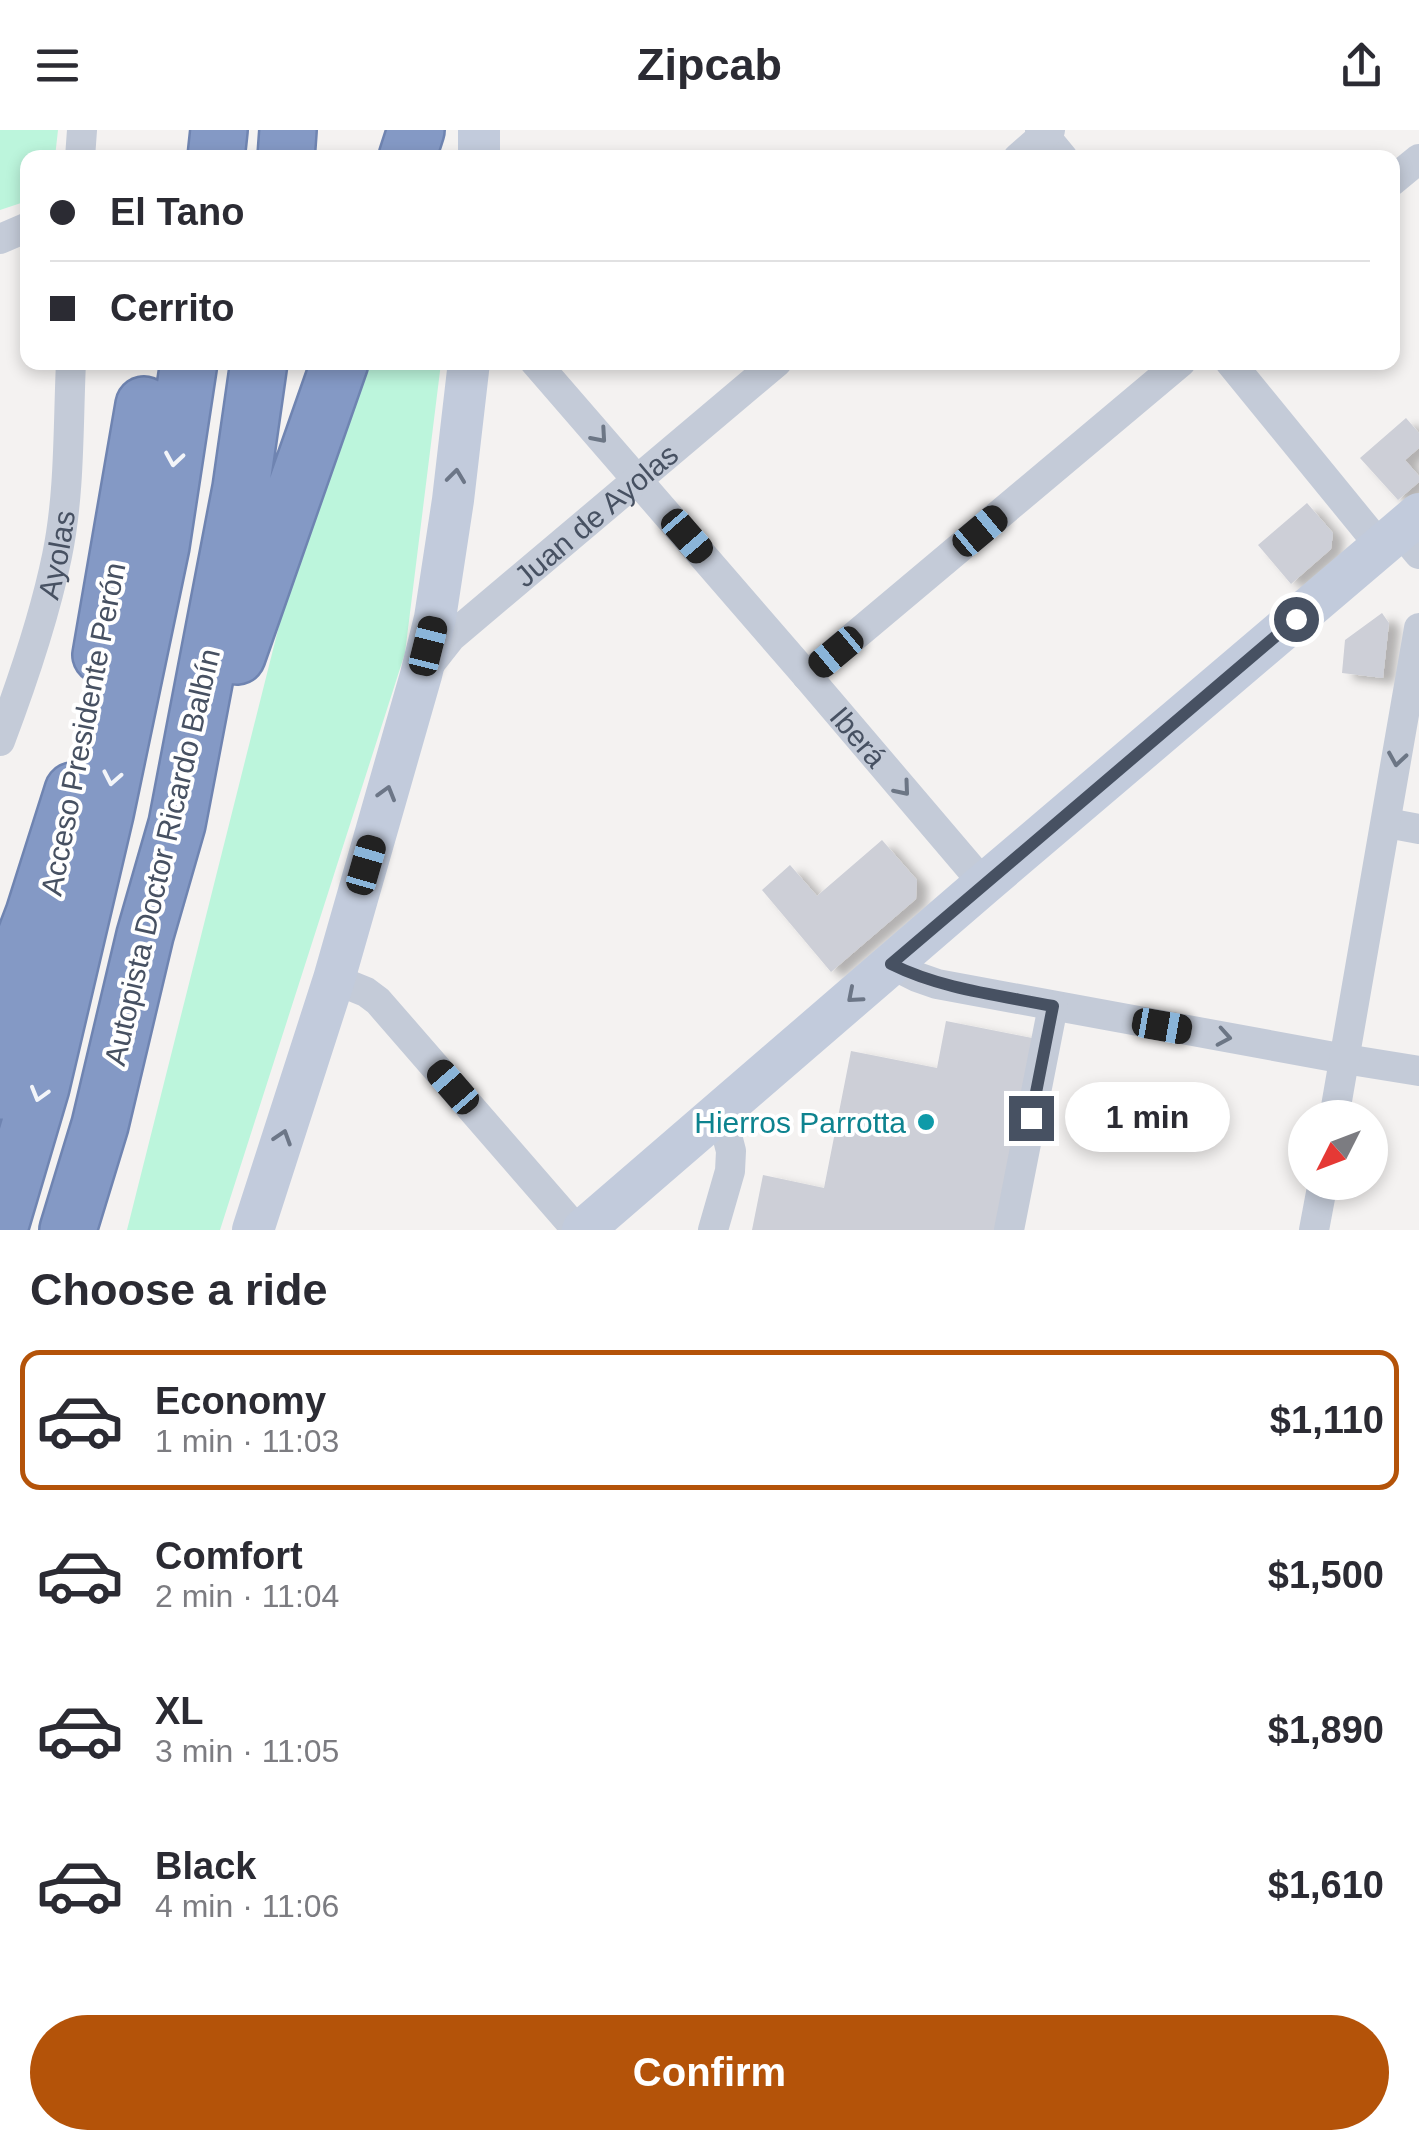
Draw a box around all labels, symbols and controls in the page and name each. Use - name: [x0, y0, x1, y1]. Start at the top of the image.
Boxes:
- icon: menu: [30, 38, 85, 93]
- icon: share: [1334, 38, 1389, 93]
- text: Zipcab: [637, 39, 782, 90]
- text: El Tano: [110, 191, 244, 233]
- text: Cerrito: [110, 287, 235, 329]
- one-way arrow: [588, 424, 606, 443]
- street label: Juan de Ayolas: [508, 437, 684, 593]
- one-way arrow: [164, 450, 185, 467]
- one-way arrow: [445, 467, 466, 483]
- car: [947, 500, 1013, 562]
- car: [656, 504, 718, 568]
- street label: Ayolas: [31, 509, 80, 602]
- street label: Acceso Presidente Perón: [35, 560, 131, 898]
- route start: [1274, 597, 1319, 642]
- car: [406, 613, 450, 679]
- car: [803, 621, 869, 683]
- street label: Autopista Doctor Ricardo Balbín: [98, 645, 226, 1069]
- street label: Iberá: [824, 700, 894, 774]
- one-way arrow: [1388, 750, 1409, 767]
- one-way arrow: [103, 769, 124, 786]
- one-way arrow: [891, 777, 909, 795]
- one-way arrow: [375, 785, 396, 802]
- car: [343, 832, 389, 898]
- one-way arrow: [847, 985, 866, 1003]
- car: [1130, 1006, 1194, 1046]
- one-way arrow: [1215, 1026, 1232, 1047]
- car: [422, 1055, 484, 1119]
- callout: 1 min: [1066, 1083, 1231, 1153]
- one-way arrow: [30, 1085, 51, 1102]
- route end: [1009, 1096, 1054, 1141]
- text: 1 min: [1106, 1099, 1189, 1135]
- north arrow: [1288, 1100, 1388, 1200]
- map controls: [1288, 1100, 1388, 1200]
- place label: Hierros Parrotta: [694, 1106, 906, 1139]
- marker: Hierros Parrotta: [915, 1111, 937, 1133]
- one-way arrow: [271, 1129, 292, 1146]
- text: Choose a ride: [30, 1264, 328, 1315]
- icon: car: [35, 1375, 125, 1465]
- text: Economy: [155, 1380, 326, 1422]
- text: $1,110: [1270, 1399, 1384, 1441]
- text: 1 min · 11:03: [155, 1423, 339, 1459]
- icon: car: [35, 1530, 125, 1620]
- text: Comfort: [155, 1535, 303, 1577]
- text: $1,500: [1268, 1554, 1384, 1596]
- text: 2 min · 11:04: [155, 1578, 339, 1614]
- icon: car: [35, 1685, 125, 1775]
- text: XL: [155, 1690, 204, 1732]
- text: $1,890: [1268, 1709, 1384, 1751]
- text: 3 min · 11:05: [155, 1733, 339, 1769]
- icon: car: [35, 1840, 125, 1930]
- text: Black: [155, 1845, 256, 1887]
- text: $1,610: [1268, 1864, 1384, 1906]
- text: 4 min · 11:06: [155, 1888, 339, 1924]
- button: Confirm: [30, 2015, 1389, 2130]

